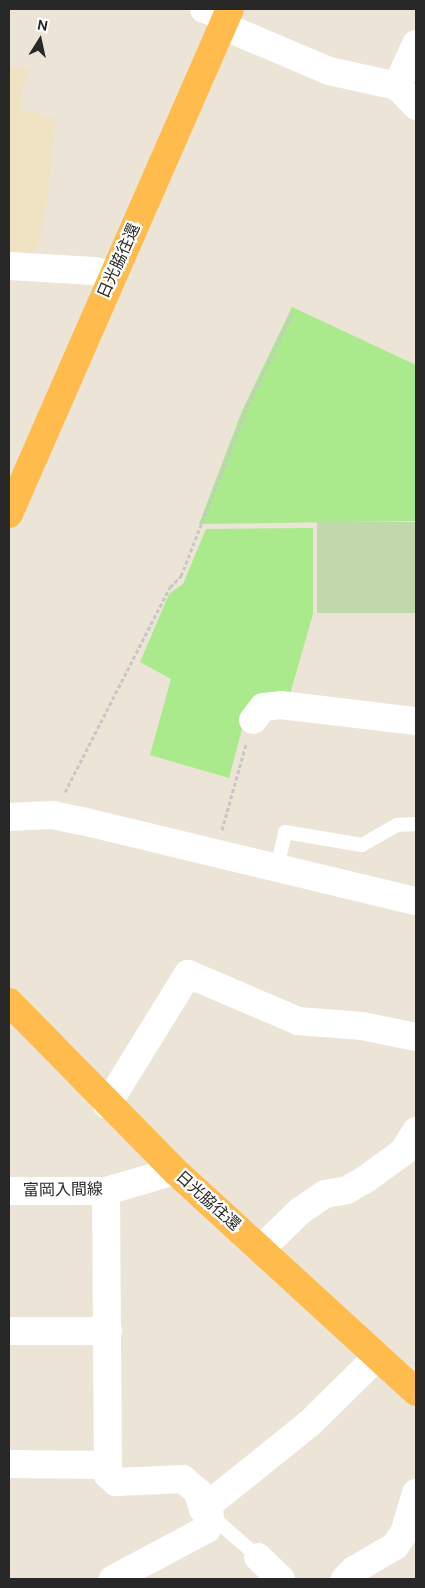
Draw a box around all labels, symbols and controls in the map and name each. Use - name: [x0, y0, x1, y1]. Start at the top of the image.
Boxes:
- north arrow: [15, 15, 65, 65]
- text: N: [36, 15, 49, 35]
- street label: 日光脇往還: [94, 221, 144, 301]
- street label: 日光脇往還: [172, 1167, 244, 1235]
- street label: 富岡入間線: [23, 1180, 103, 1200]

